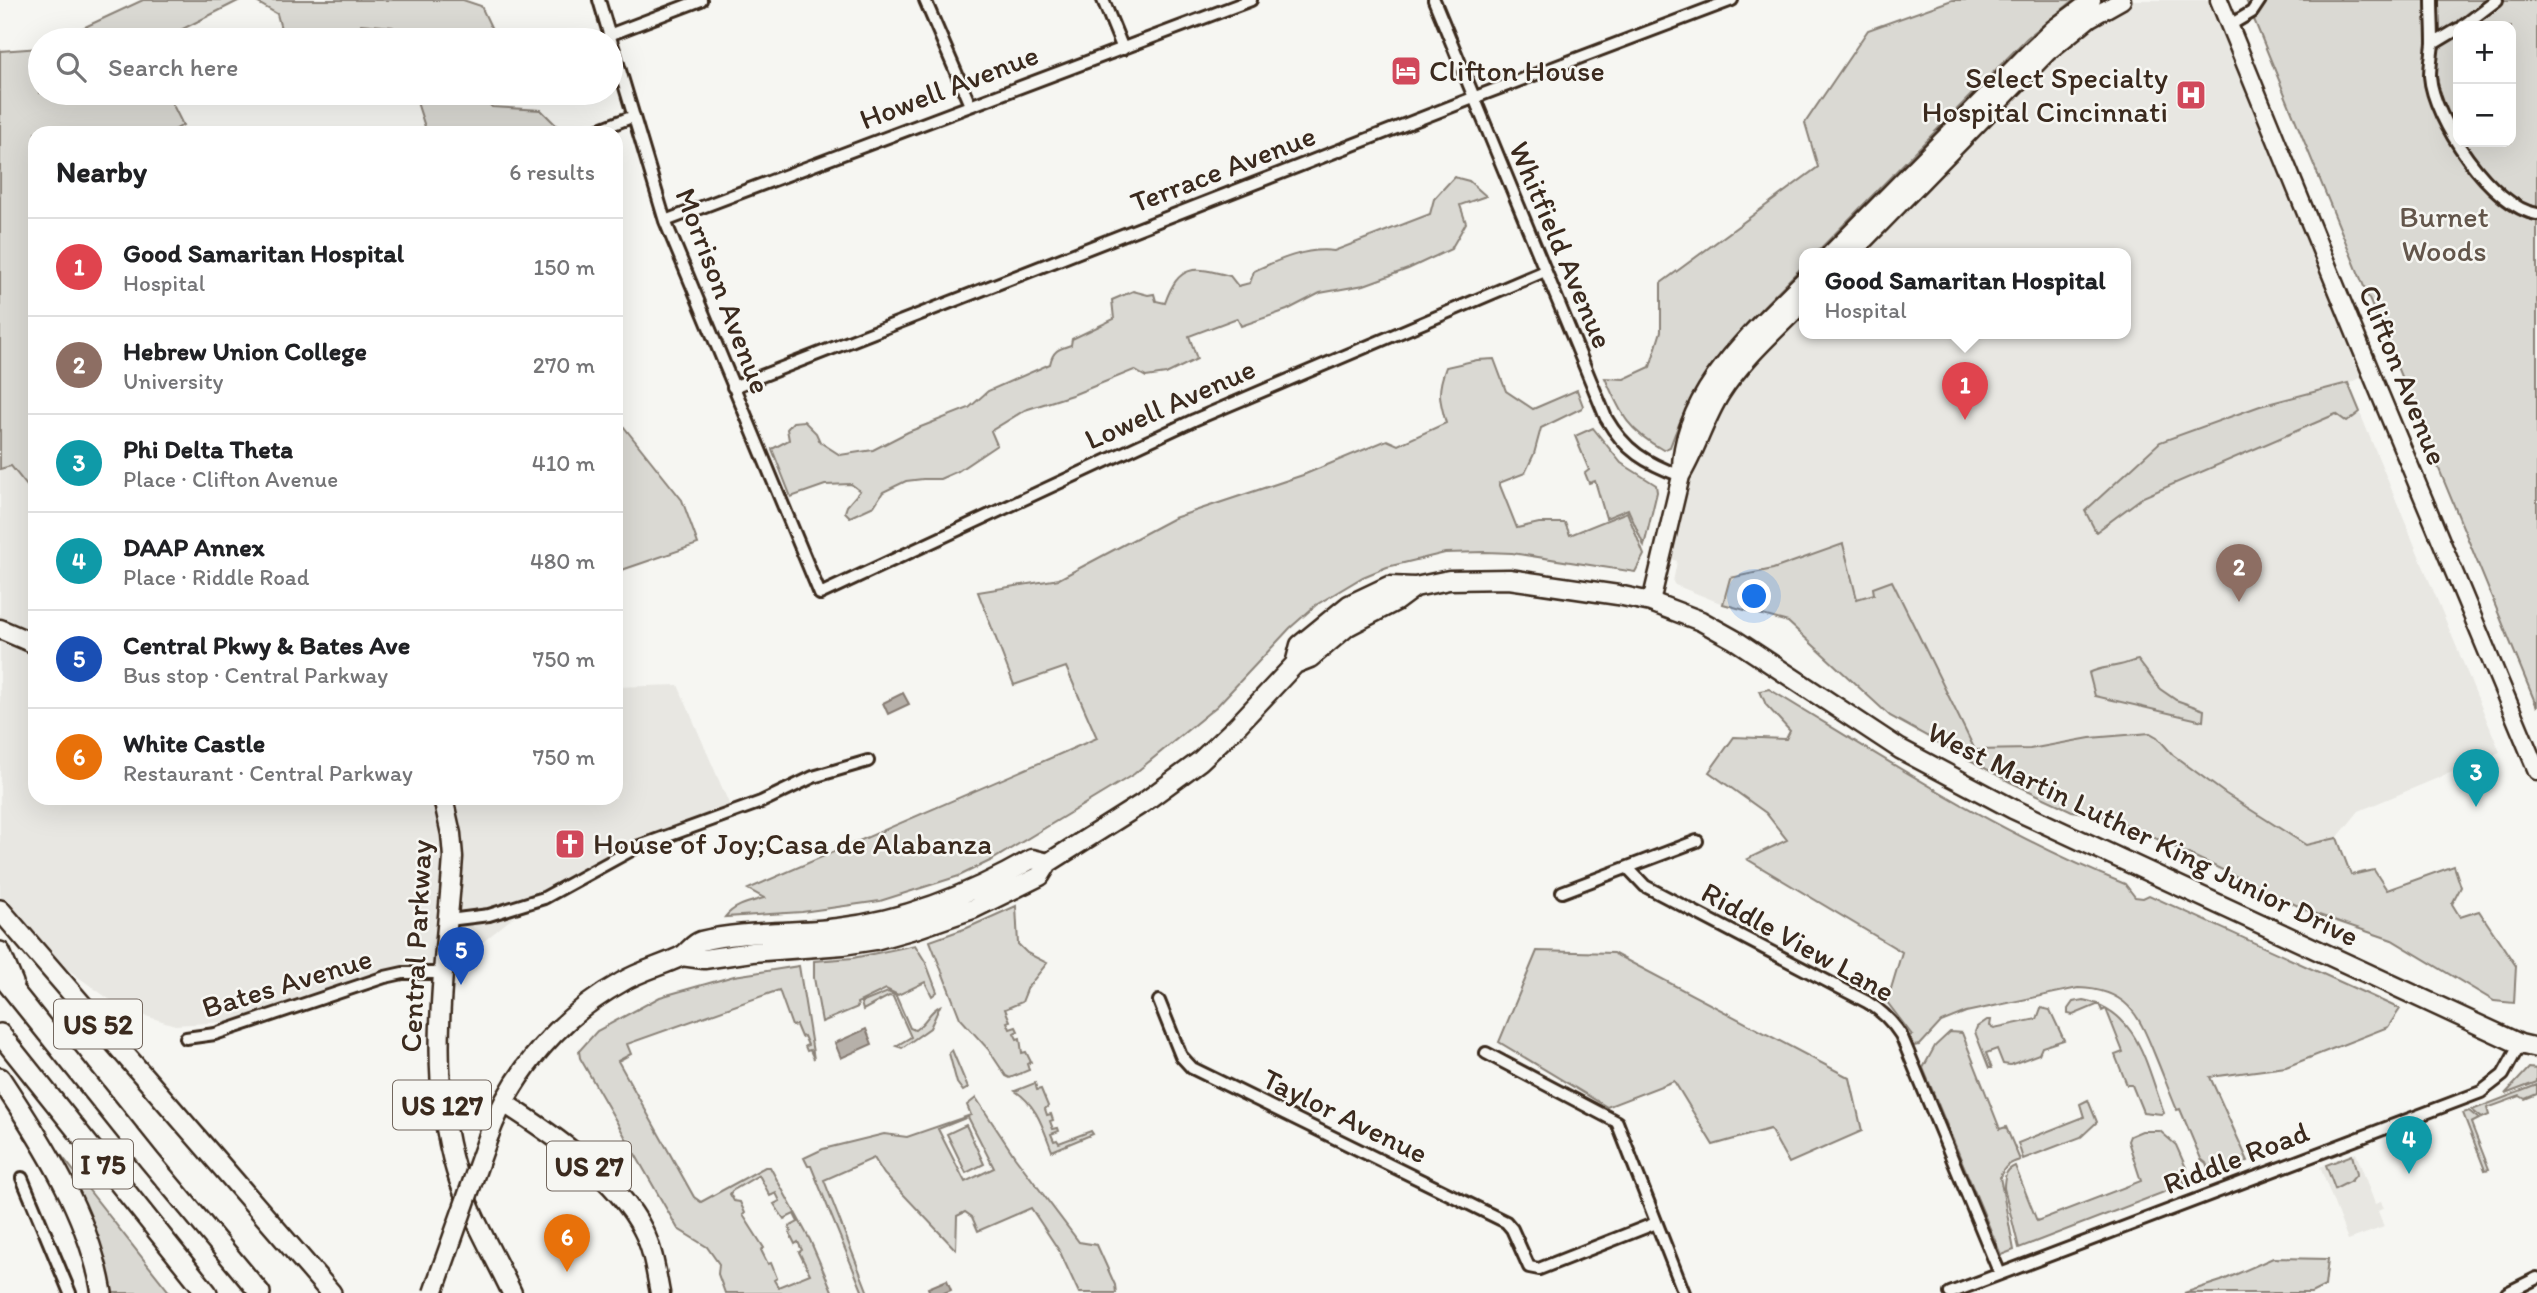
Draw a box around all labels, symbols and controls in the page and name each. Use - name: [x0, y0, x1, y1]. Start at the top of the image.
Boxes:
- map controls: [2453, 21, 2516, 147]
- button: +: [2453, 21, 2516, 84]
- search box: [28, 28, 623, 105]
- street label: Howell Avenue: [854, 35, 1043, 138]
- icon: search: [52, 48, 90, 86]
- text: Search here: [108, 51, 238, 83]
- place label: Clifton House: [1429, 52, 1605, 89]
- hotel icon: Clifton House: [1389, 54, 1423, 88]
- place label: Select Specialty Hospital Cincinnati: [1922, 59, 2168, 130]
- hospital icon: Select Specialty Hospital Cincinnati: [2174, 78, 2208, 112]
- button: −: [2453, 84, 2516, 147]
- street label: Terrace Avenue: [1125, 116, 1321, 221]
- street label: Whitfield Avenue: [1501, 136, 1622, 354]
- text: Nearby: [56, 153, 147, 190]
- text: 6 results: [509, 158, 595, 186]
- street label: Morrison Avenue: [667, 183, 780, 399]
- park label: Burnet Woods: [2399, 198, 2489, 269]
- text: Good Samaritan Hospital: [123, 237, 404, 269]
- popup: [1799, 248, 2131, 339]
- text: 1: [74, 253, 84, 281]
- text: 150 m: [534, 253, 595, 281]
- text: Good Samaritan Hospital: [1824, 264, 2106, 296]
- text: Hospital: [123, 269, 205, 297]
- street label: Clifton Avenue: [2351, 279, 2456, 470]
- text: Hospital: [1824, 296, 1907, 324]
- text: Hebrew Union College: [123, 335, 367, 367]
- street label: Lowell Avenue: [1079, 349, 1261, 458]
- text: 2: [73, 351, 85, 379]
- text: 270 m: [533, 351, 595, 379]
- pin: 1: [1942, 362, 1988, 420]
- text: University: [123, 367, 223, 395]
- text: Phi Delta Theta: [123, 433, 293, 465]
- text: 3: [73, 449, 85, 477]
- text: 410 m: [532, 449, 595, 477]
- text: Place · Clifton Avenue: [123, 465, 338, 493]
- text: DAAP Annex: [123, 531, 264, 563]
- pin: 2: [2216, 544, 2262, 602]
- text: 4: [72, 547, 86, 575]
- text: 480 m: [530, 547, 595, 575]
- text: Place · Riddle Road: [123, 563, 310, 591]
- your location: [1737, 579, 1771, 613]
- text: Central Pkwy & Bates Ave: [123, 629, 410, 661]
- text: 5: [73, 645, 85, 673]
- text: 750 m: [533, 645, 595, 673]
- text: Bus stop · Central Parkway: [123, 661, 388, 689]
- street label: West Martin Luther King Junior Drive: [1921, 713, 2365, 954]
- text: White Castle: [123, 727, 265, 759]
- text: 6: [73, 743, 85, 771]
- text: 750 m: [533, 743, 595, 771]
- pin: 3: [2453, 749, 2499, 807]
- text: Restaurant · Central Parkway: [123, 759, 413, 787]
- place label: House of Joy;Casa de Alabanza: [593, 825, 992, 862]
- church icon: House of Joy;Casa de Alabanza: [553, 827, 587, 861]
- street label: Central Parkway: [391, 839, 440, 1053]
- street label: Riddle View Lane: [1695, 873, 1901, 1010]
- pin: 5: [438, 927, 484, 985]
- street label: Bates Avenue: [197, 939, 376, 1026]
- road number: US 52: [54, 1000, 142, 1048]
- street label: Taylor Avenue: [1256, 1060, 1434, 1172]
- road number: US 127: [393, 1080, 491, 1130]
- street label: Riddle Road: [2158, 1113, 2314, 1202]
- pin: 4: [2386, 1116, 2432, 1174]
- road number: I 75: [73, 1140, 133, 1188]
- road number: US 27: [547, 1142, 631, 1190]
- pin: 6: [544, 1214, 590, 1272]

